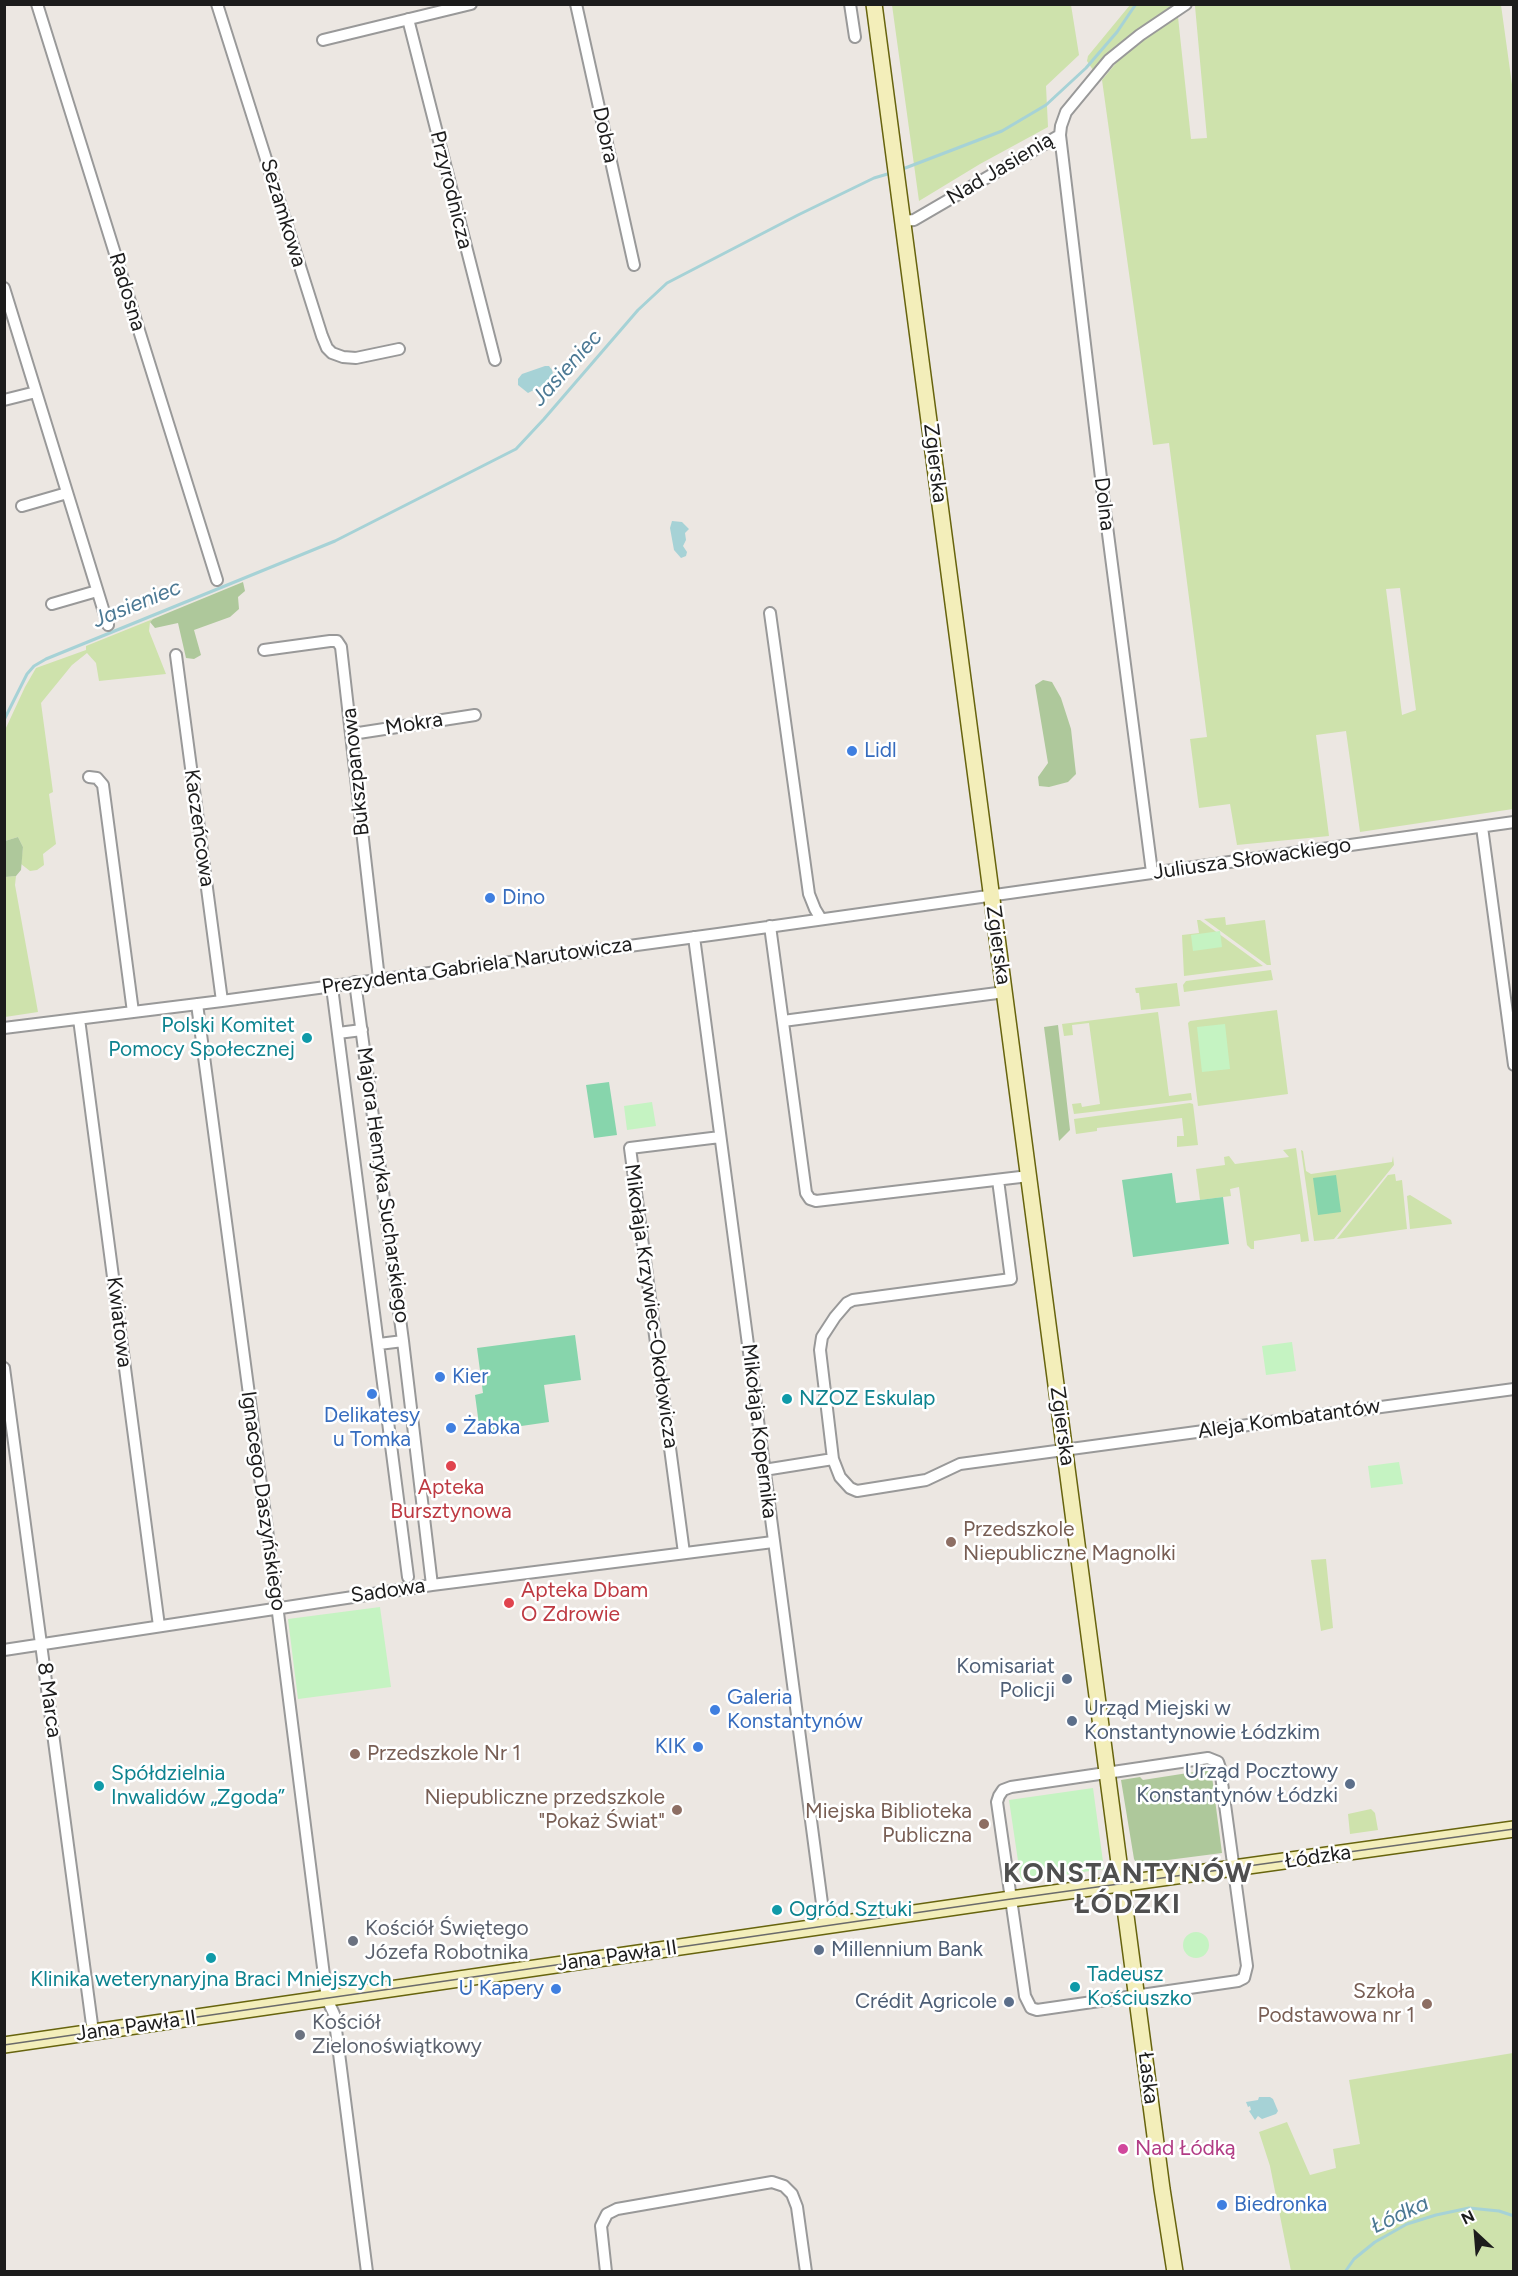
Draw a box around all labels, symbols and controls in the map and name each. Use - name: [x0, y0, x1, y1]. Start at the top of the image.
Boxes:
- street label: Dobra: [587, 105, 623, 165]
- street label: Nad Jasienią: [942, 127, 1058, 211]
- street label: Przyrodnicza: [424, 128, 478, 252]
- street label: Sezamkowa: [255, 156, 311, 270]
- street label: Radosna: [103, 250, 151, 334]
- water label: Jasieniec: [526, 325, 608, 411]
- street label: Zgierska: [918, 422, 952, 504]
- street label: Dolna: [1088, 476, 1120, 532]
- water label: Jasieniec: [89, 574, 185, 634]
- street label: Bukszpanowa: [337, 707, 375, 837]
- street label: Mokra: [383, 707, 445, 741]
- place label: Lidl: [864, 738, 897, 764]
- marker: Lidl: [845, 744, 859, 758]
- street label: Kaczeńcowa: [178, 768, 220, 888]
- street label: Juliusza Słowackiego: [1151, 833, 1353, 885]
- place label: Dino: [502, 885, 545, 911]
- marker: Dino: [483, 891, 497, 905]
- street label: Zgierska: [980, 904, 1016, 986]
- street label: Prezydenta Gabriela Narutowicza: [320, 932, 634, 1000]
- place label: Polski Komitet Pomocy Społecznej: [108, 1013, 295, 1063]
- marker: Polski Komitet Pomocy Społecznej: [300, 1031, 314, 1045]
- street label: Majora Henryka Sucharskiego: [351, 1045, 415, 1325]
- street label: Mikołaja Krzywiec-Okołowicza: [619, 1162, 683, 1450]
- street label: Kwiatowa: [101, 1275, 137, 1369]
- street label: Mikołaja Kopernika: [736, 1342, 782, 1520]
- place label: Kier: [452, 1364, 488, 1390]
- marker: Kier: [433, 1370, 447, 1384]
- street label: Zgierska: [1044, 1385, 1080, 1467]
- place label: NZOZ Eskulap: [799, 1386, 936, 1412]
- marker: Delikatesy u Tomka: [365, 1387, 379, 1401]
- street label: Ignacego Daszyńskiego: [235, 1389, 291, 1613]
- marker: NZOZ Eskulap: [780, 1392, 794, 1406]
- street label: Aleja Kombatantów: [1196, 1394, 1382, 1444]
- place label: Delikatesy u Tomka: [324, 1403, 420, 1453]
- place label: Żabka: [463, 1415, 520, 1441]
- marker: Żabka: [444, 1421, 458, 1435]
- marker: Apteka Bursztynowa: [444, 1459, 458, 1473]
- place label: Apteka Bursztynowa: [390, 1475, 512, 1525]
- place label: Przedszkole Niepubliczne Magnolki: [963, 1517, 1176, 1567]
- marker: Przedszkole Niepubliczne Magnolki: [944, 1535, 958, 1549]
- street label: Sadowa: [349, 1573, 427, 1609]
- place label: Apteka Dbam O Zdrowie: [521, 1578, 648, 1628]
- marker: Apteka Dbam O Zdrowie: [502, 1596, 516, 1610]
- place label: Komisariat Policji: [956, 1654, 1055, 1704]
- street label: 8 Marca: [31, 1661, 67, 1739]
- marker: Komisariat Policji: [1060, 1672, 1074, 1686]
- place label: Galeria Konstantynów: [727, 1685, 863, 1735]
- place label: Urząd Miejski w Konstantynowie Łódzkim: [1084, 1696, 1320, 1746]
- marker: Galeria Konstantynów: [708, 1703, 722, 1717]
- marker: Urząd Miejski w Konstantynowie Łódzkim: [1065, 1714, 1079, 1728]
- place label: KIK: [655, 1734, 686, 1760]
- marker: KIK: [691, 1740, 705, 1754]
- place label: Przedszkole Nr 1: [367, 1741, 521, 1767]
- marker: Przedszkole Nr 1: [348, 1747, 362, 1761]
- place label: Urząd Pocztowy Konstantynów Łódzki: [1136, 1759, 1338, 1809]
- place label: Spółdzielnia Inwalidów „Zgoda”: [111, 1761, 285, 1811]
- marker: Urząd Pocztowy Konstantynów Łódzki: [1343, 1777, 1357, 1791]
- marker: Spółdzielnia Inwalidów „Zgoda”: [92, 1779, 106, 1793]
- place label: Niepubliczne przedszkole "Pokaż Świat": [425, 1785, 665, 1835]
- place label: Miejska Biblioteka Publiczna: [805, 1799, 972, 1849]
- marker: Niepubliczne przedszkole "Pokaż Świat": [670, 1803, 684, 1817]
- marker: Miejska Biblioteka Publiczna: [977, 1817, 991, 1831]
- street label: Łódzka: [1283, 1840, 1353, 1874]
- district label: KONSTANTYNÓW ŁÓDZKI: [1003, 1858, 1253, 1921]
- place label: Ogród Sztuki: [789, 1897, 912, 1923]
- marker: Ogród Sztuki: [770, 1903, 784, 1917]
- place label: Kościół Świętego Józefa Robotnika: [365, 1916, 529, 1966]
- marker: Kościół Świętego Józefa Robotnika: [346, 1934, 360, 1948]
- street label: Jana Pawła II: [555, 1935, 679, 1977]
- place label: Millennium Bank: [831, 1937, 983, 1963]
- marker: Millennium Bank: [812, 1943, 826, 1957]
- marker: Klinika weterynaryjna Braci Mniejszych: [204, 1951, 218, 1965]
- place label: Tadeusz Kościuszko: [1087, 1962, 1192, 2012]
- place label: Klinika weterynaryjna Braci Mniejszych: [30, 1967, 392, 1993]
- place label: U Kapery: [459, 1976, 544, 2002]
- place label: Szkoła Podstawowa nr 1: [1257, 1979, 1415, 2029]
- marker: Tadeusz Kościuszko: [1068, 1980, 1082, 1994]
- marker: U Kapery: [549, 1982, 563, 1996]
- place label: Crédit Agricole: [855, 1989, 997, 2015]
- marker: Crédit Agricole: [1002, 1995, 1016, 2009]
- marker: Szkoła Podstawowa nr 1: [1420, 1997, 1434, 2011]
- street label: Jana Pawła II: [74, 2005, 198, 2047]
- place label: Kościół Zielonoświątkowy: [312, 2010, 482, 2060]
- marker: Kościół Zielonoświątkowy: [293, 2028, 307, 2042]
- street label: Łaska: [1132, 2051, 1164, 2105]
- place label: Nad Łódką: [1135, 2136, 1236, 2162]
- marker: Nad Łódką: [1116, 2142, 1130, 2156]
- water label: Łódka: [1367, 2190, 1433, 2240]
- place label: Biedronka: [1234, 2192, 1327, 2218]
- marker: Biedronka: [1215, 2198, 1229, 2212]
- north arrow: [1446, 2204, 1506, 2264]
- text: N: [1458, 2206, 1478, 2229]

